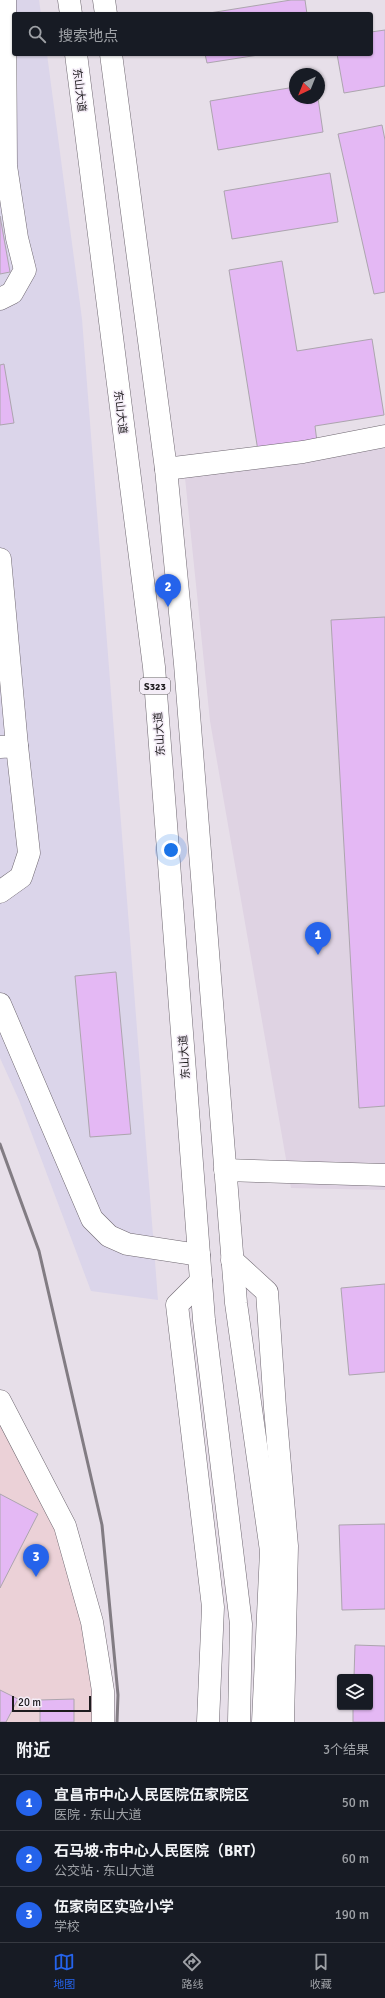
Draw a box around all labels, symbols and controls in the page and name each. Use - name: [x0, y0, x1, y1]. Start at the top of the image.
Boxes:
- search box: [12, 12, 373, 56]
- icon: search: [26, 23, 48, 45]
- text: 搜索地点: [58, 27, 118, 45]
- street label: 东山大道: [70, 67, 89, 113]
- north arrow: [289, 68, 325, 104]
- street label: 东山大道: [111, 389, 130, 435]
- pin: 2: [155, 574, 181, 607]
- road number: S323: [140, 678, 170, 694]
- street label: 东山大道: [151, 712, 168, 756]
- your location: [161, 840, 181, 860]
- pin: 1: [305, 922, 331, 955]
- street label: 东山大道: [176, 1035, 193, 1079]
- pin: 3: [23, 1544, 49, 1577]
- map controls: [337, 1674, 373, 1710]
- button: layers: [337, 1674, 373, 1710]
- scale bar: [12, 1694, 91, 1713]
- text: 20 m: [18, 1696, 41, 1709]
- text: 附近: [16, 1740, 50, 1761]
- text: 3个结果: [323, 1742, 369, 1758]
- text: 宜昌市中心人民医院伍家院区: [54, 1786, 249, 1804]
- text: 1: [25, 1795, 33, 1811]
- text: 50 m: [342, 1795, 369, 1811]
- text: 医院 · 东山大道: [54, 1807, 142, 1823]
- text: 石马坡·市中心人民医院（BRT）: [54, 1842, 265, 1860]
- text: 2: [25, 1851, 33, 1867]
- text: 60 m: [342, 1851, 369, 1867]
- text: 公交站 · 东山大道: [54, 1863, 155, 1879]
- text: 伍家岗区实验小学: [54, 1898, 174, 1916]
- text: 3: [25, 1907, 33, 1923]
- text: 190 m: [335, 1907, 369, 1923]
- text: 学校: [54, 1919, 80, 1935]
- tab: 地图: [53, 1951, 75, 1991]
- tab: 路线: [181, 1951, 203, 1991]
- tab: 收藏: [310, 1951, 332, 1991]

